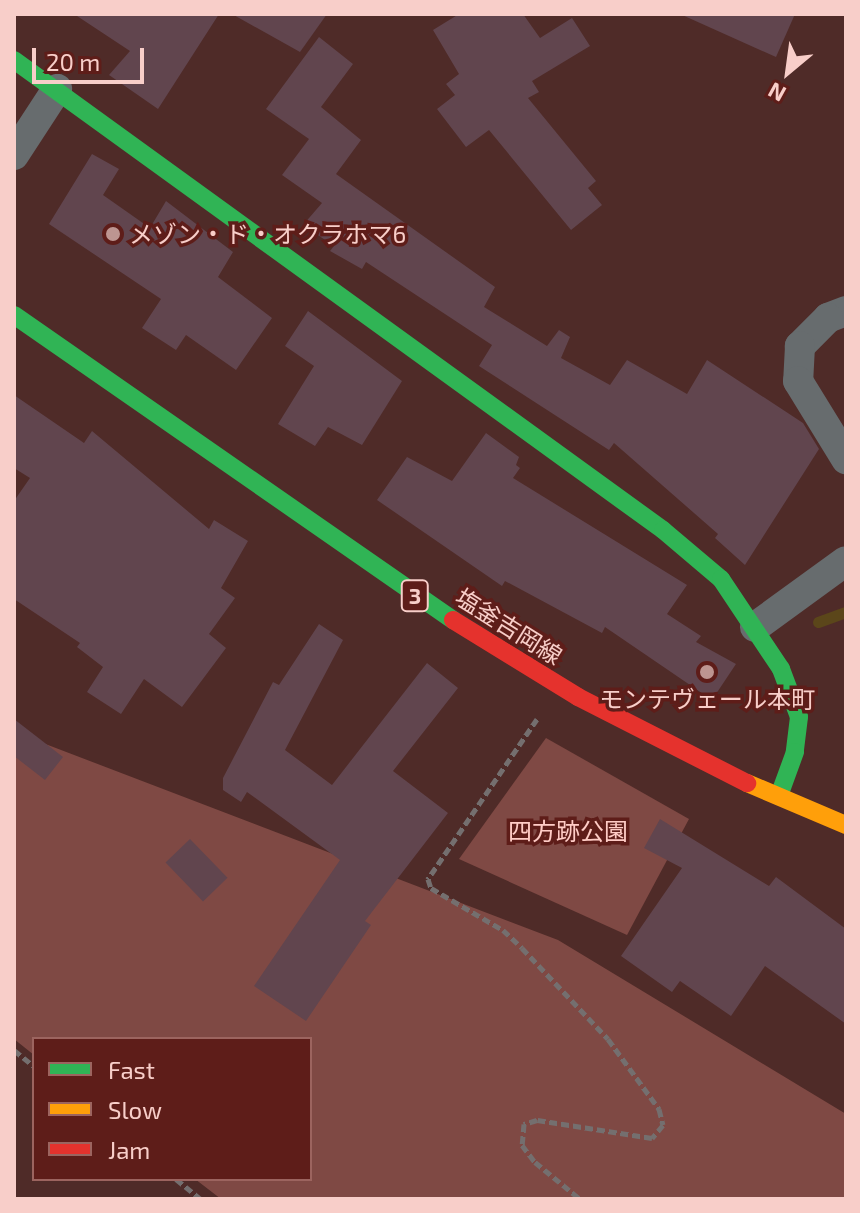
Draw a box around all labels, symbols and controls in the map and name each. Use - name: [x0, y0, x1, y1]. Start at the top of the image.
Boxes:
- scale bar: [36, 32, 148, 82]
- north arrow: [748, 32, 828, 112]
- text: 20 m: [46, 47, 100, 76]
- text: N: [763, 78, 790, 108]
- place label: メゾン・ド・オクラホマ6: [129, 220, 407, 248]
- marker: メゾン・ド・オクラホマ6: [104, 225, 122, 243]
- road number: 3: [399, 578, 431, 614]
- street label: 塩釜吉岡線: [450, 582, 568, 670]
- marker: モンテヴェール本町: [698, 663, 716, 681]
- place label: モンテヴェール本町: [599, 685, 815, 713]
- park label: 四方跡公園: [508, 817, 628, 845]
- legend: [32, 1037, 312, 1181]
- text: Fast: [108, 1055, 155, 1084]
- text: Slow: [108, 1095, 162, 1124]
- text: Jam: [108, 1135, 150, 1164]

